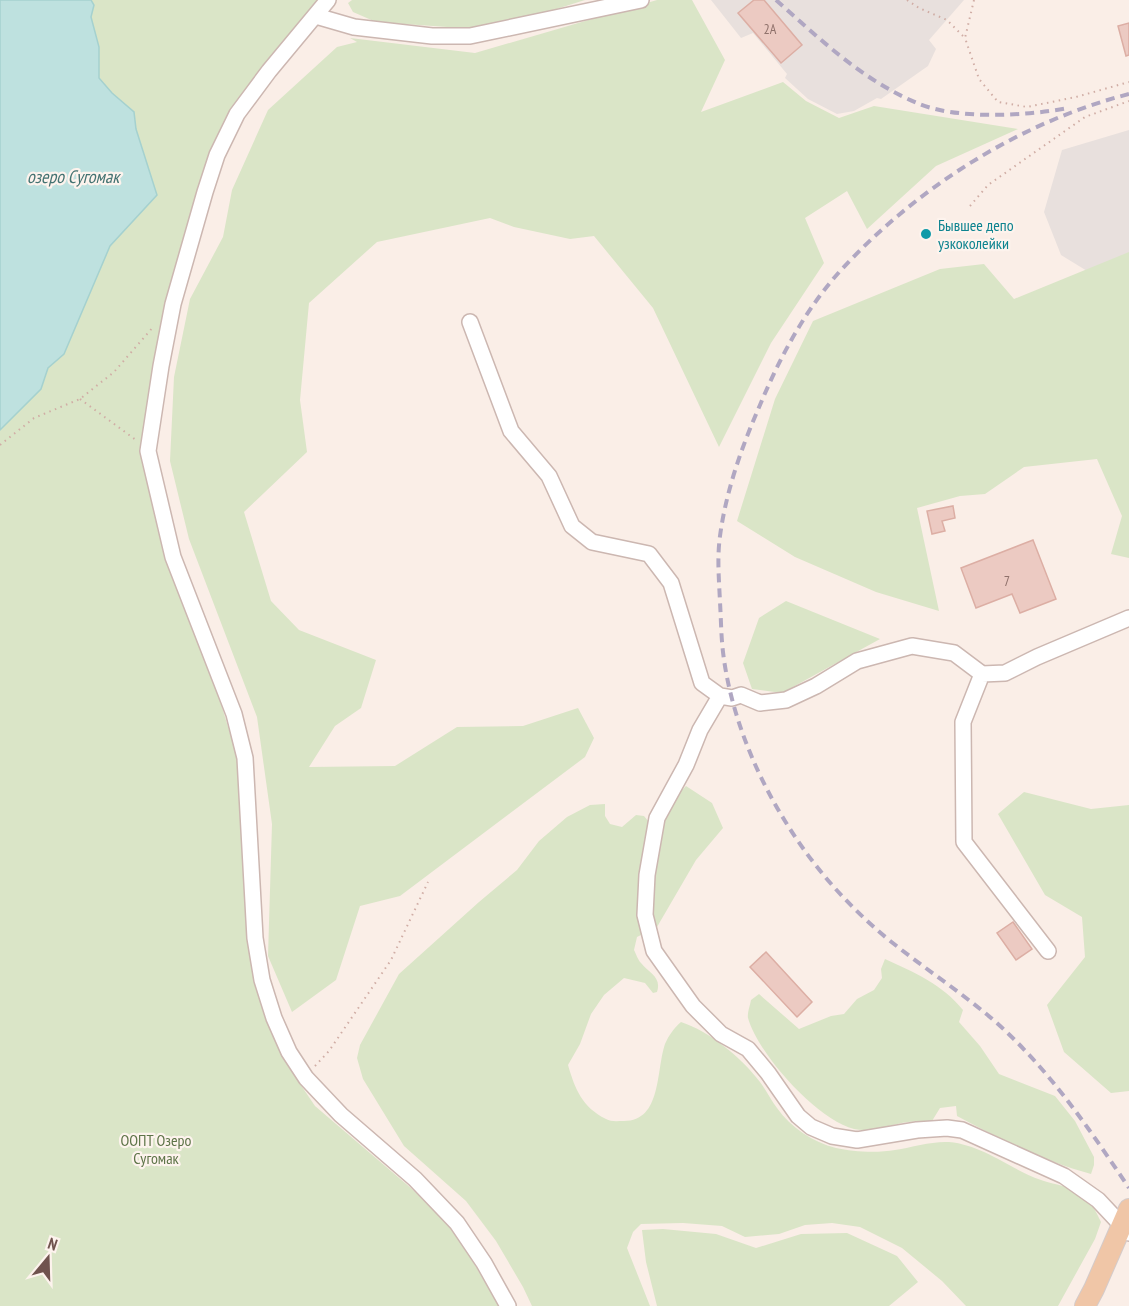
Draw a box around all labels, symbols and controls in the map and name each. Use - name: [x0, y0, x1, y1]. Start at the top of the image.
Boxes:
- house number: 2А: [764, 20, 777, 38]
- water label: озеро Сугомак: [27, 165, 121, 188]
- place label: Бывшее депо узкоколейки: [938, 215, 1014, 253]
- marker: Бывшее депо узкоколейки: [919, 227, 933, 241]
- house number: 7: [1004, 572, 1010, 590]
- park label: ООПТ Озеро Сугомак: [121, 1130, 192, 1168]
- north arrow: [18, 1228, 78, 1288]
- text: N: [46, 1233, 60, 1255]

